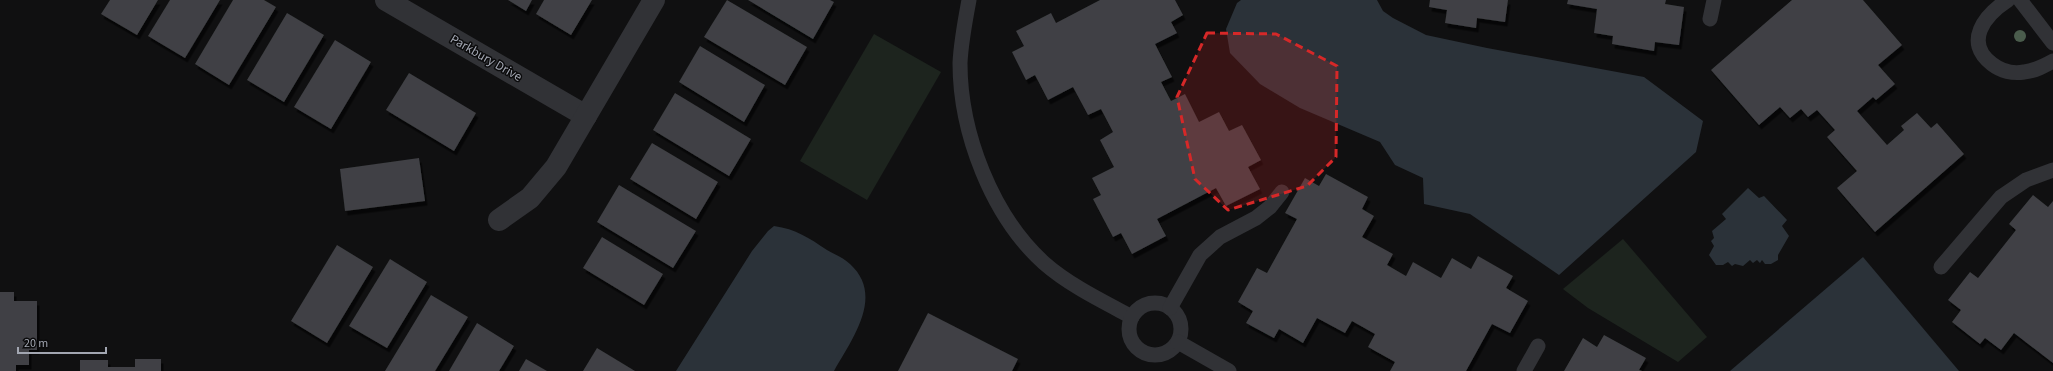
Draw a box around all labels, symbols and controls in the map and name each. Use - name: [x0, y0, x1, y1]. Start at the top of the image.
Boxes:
- street label: Parkbury Drive: [447, 30, 525, 86]
- scale bar: [18, 329, 106, 355]
- text: 20 m: [24, 335, 48, 352]

